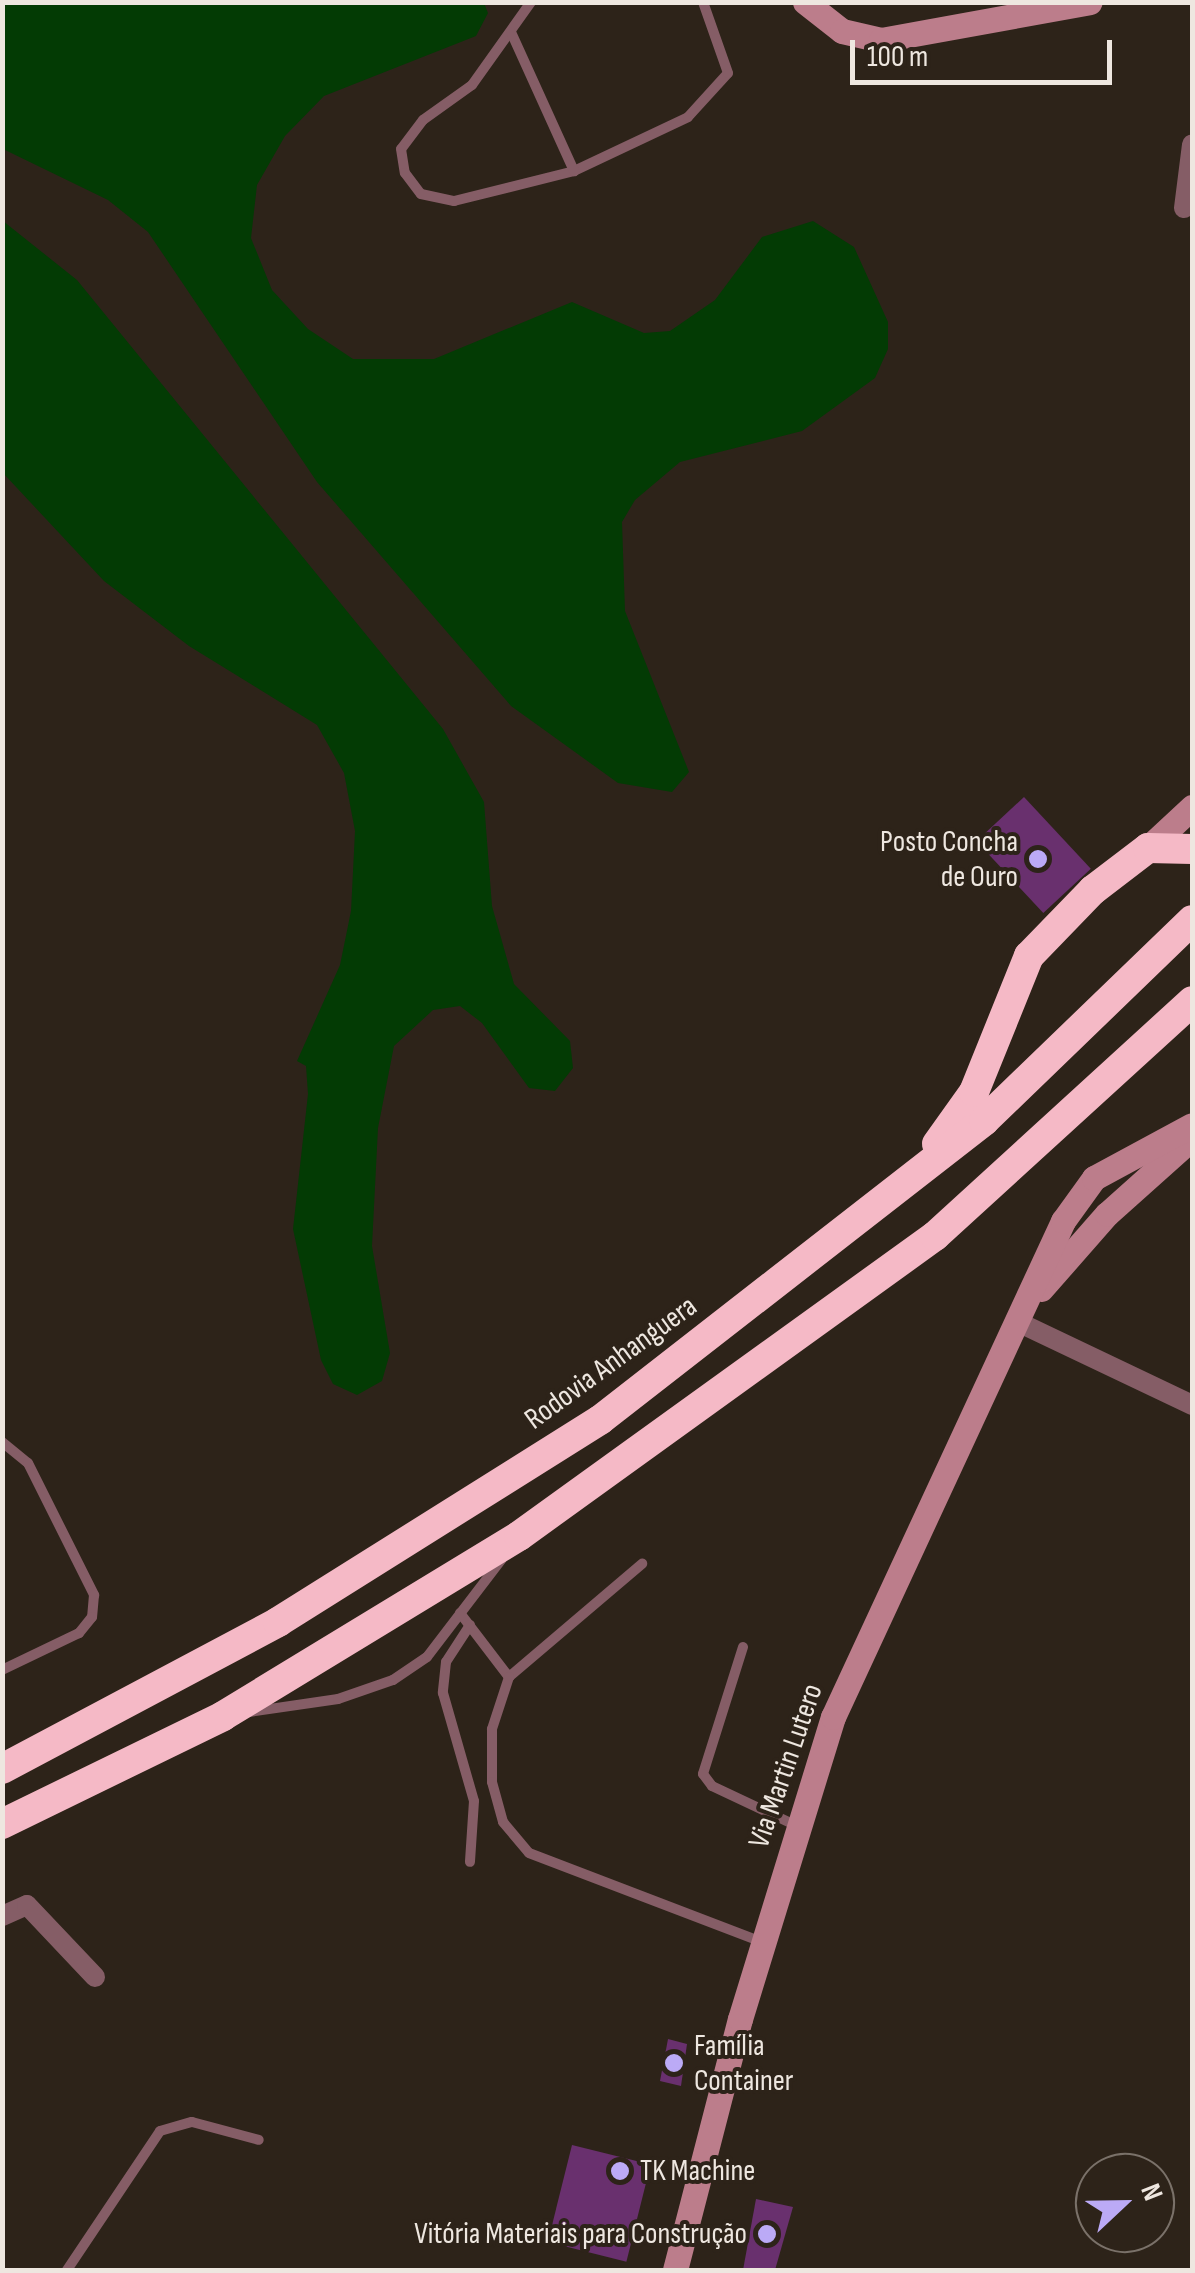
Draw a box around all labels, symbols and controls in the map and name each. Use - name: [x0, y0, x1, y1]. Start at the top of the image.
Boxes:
- scale bar: [855, 20, 1118, 82]
- text: 100 m: [867, 39, 928, 75]
- place label: Posto Concha de Ouro: [880, 824, 1018, 894]
- marker: Posto Concha de Ouro: [1027, 848, 1049, 870]
- street label: Rodovia Anhanguera: [518, 1289, 704, 1437]
- street label: Via Martin Lutero: [741, 1679, 831, 1853]
- place label: Família Container: [694, 2028, 793, 2098]
- marker: Família Container: [663, 2052, 685, 2074]
- place label: TK Machine: [640, 2153, 755, 2189]
- north arrow: [1075, 2153, 1175, 2253]
- marker: TK Machine: [609, 2160, 631, 2182]
- text: N: [1133, 2179, 1170, 2205]
- place label: Vitória Materiais para Construção: [414, 2216, 747, 2252]
- marker: Vitória Materiais para Construção: [756, 2223, 778, 2245]

